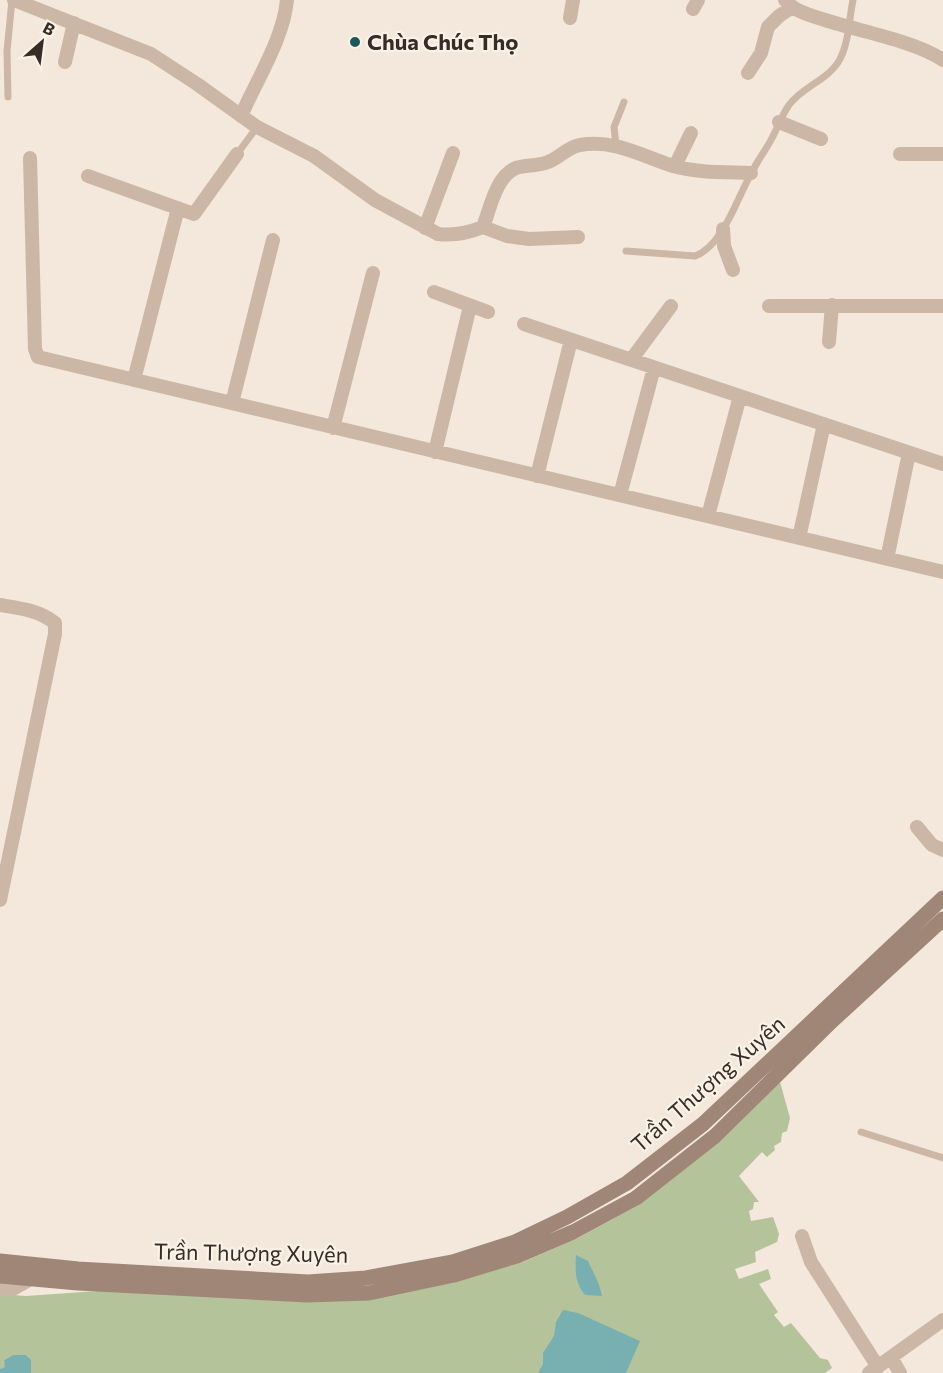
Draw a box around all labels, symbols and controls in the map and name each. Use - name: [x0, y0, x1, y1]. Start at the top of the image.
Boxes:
- north arrow: [12, 12, 72, 72]
- text: B: [40, 17, 59, 39]
- place label: Chùa Chúc Thọ: [367, 28, 518, 55]
- marker: Chùa Chúc Thọ: [348, 35, 362, 49]
- street label: Trần Thượng Xuyên: [625, 1010, 790, 1158]
- street label: Trần Thượng Xuyên: [154, 1237, 348, 1268]

